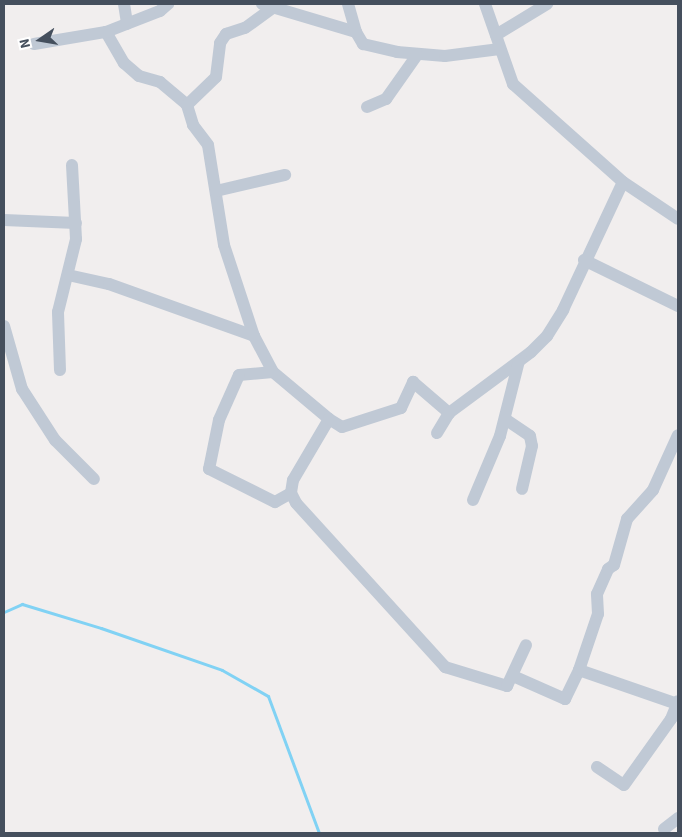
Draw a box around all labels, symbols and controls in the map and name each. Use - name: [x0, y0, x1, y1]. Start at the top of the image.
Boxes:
- north arrow: [15, 15, 65, 65]
- text: N: [15, 37, 36, 50]

